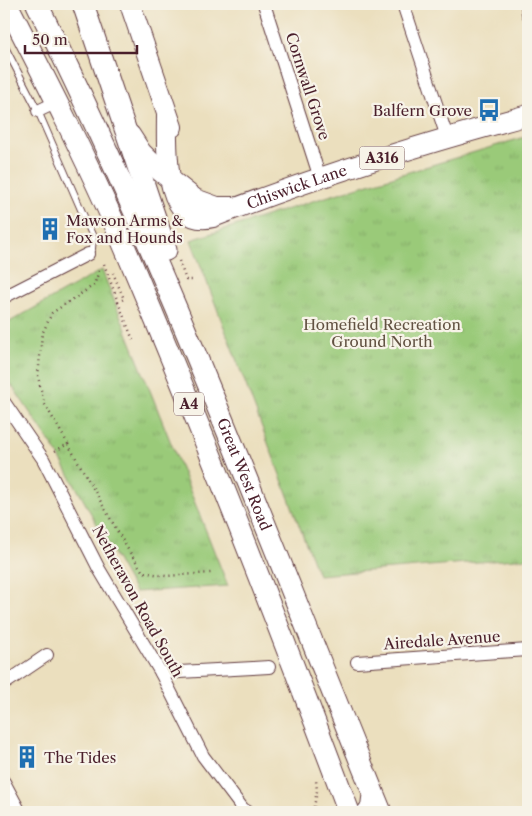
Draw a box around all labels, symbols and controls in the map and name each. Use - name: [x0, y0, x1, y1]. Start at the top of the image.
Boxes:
- scale bar: [25, 22, 138, 54]
- text: 50 m: [32, 30, 68, 49]
- street label: Cornwall Grove: [282, 30, 334, 142]
- bus stop icon: Balfern Grove: [476, 97, 502, 123]
- place label: Balfern Grove: [373, 101, 472, 120]
- road number: A316: [360, 146, 404, 170]
- street label: Chiswick Lane: [244, 160, 349, 213]
- place label: Mawson Arms & Fox and Hounds: [66, 211, 183, 247]
- building icon: Mawson Arms & Fox and Hounds: [37, 216, 63, 242]
- park label: Homefield Recreation Ground North: [303, 315, 461, 351]
- road number: A4: [174, 392, 204, 416]
- street label: Great West Road: [213, 415, 276, 533]
- street label: Netheravon Road South: [88, 522, 188, 681]
- street label: Airedale Avenue: [382, 626, 501, 654]
- building icon: The Tides: [14, 744, 40, 770]
- place label: The Tides: [44, 748, 116, 767]

